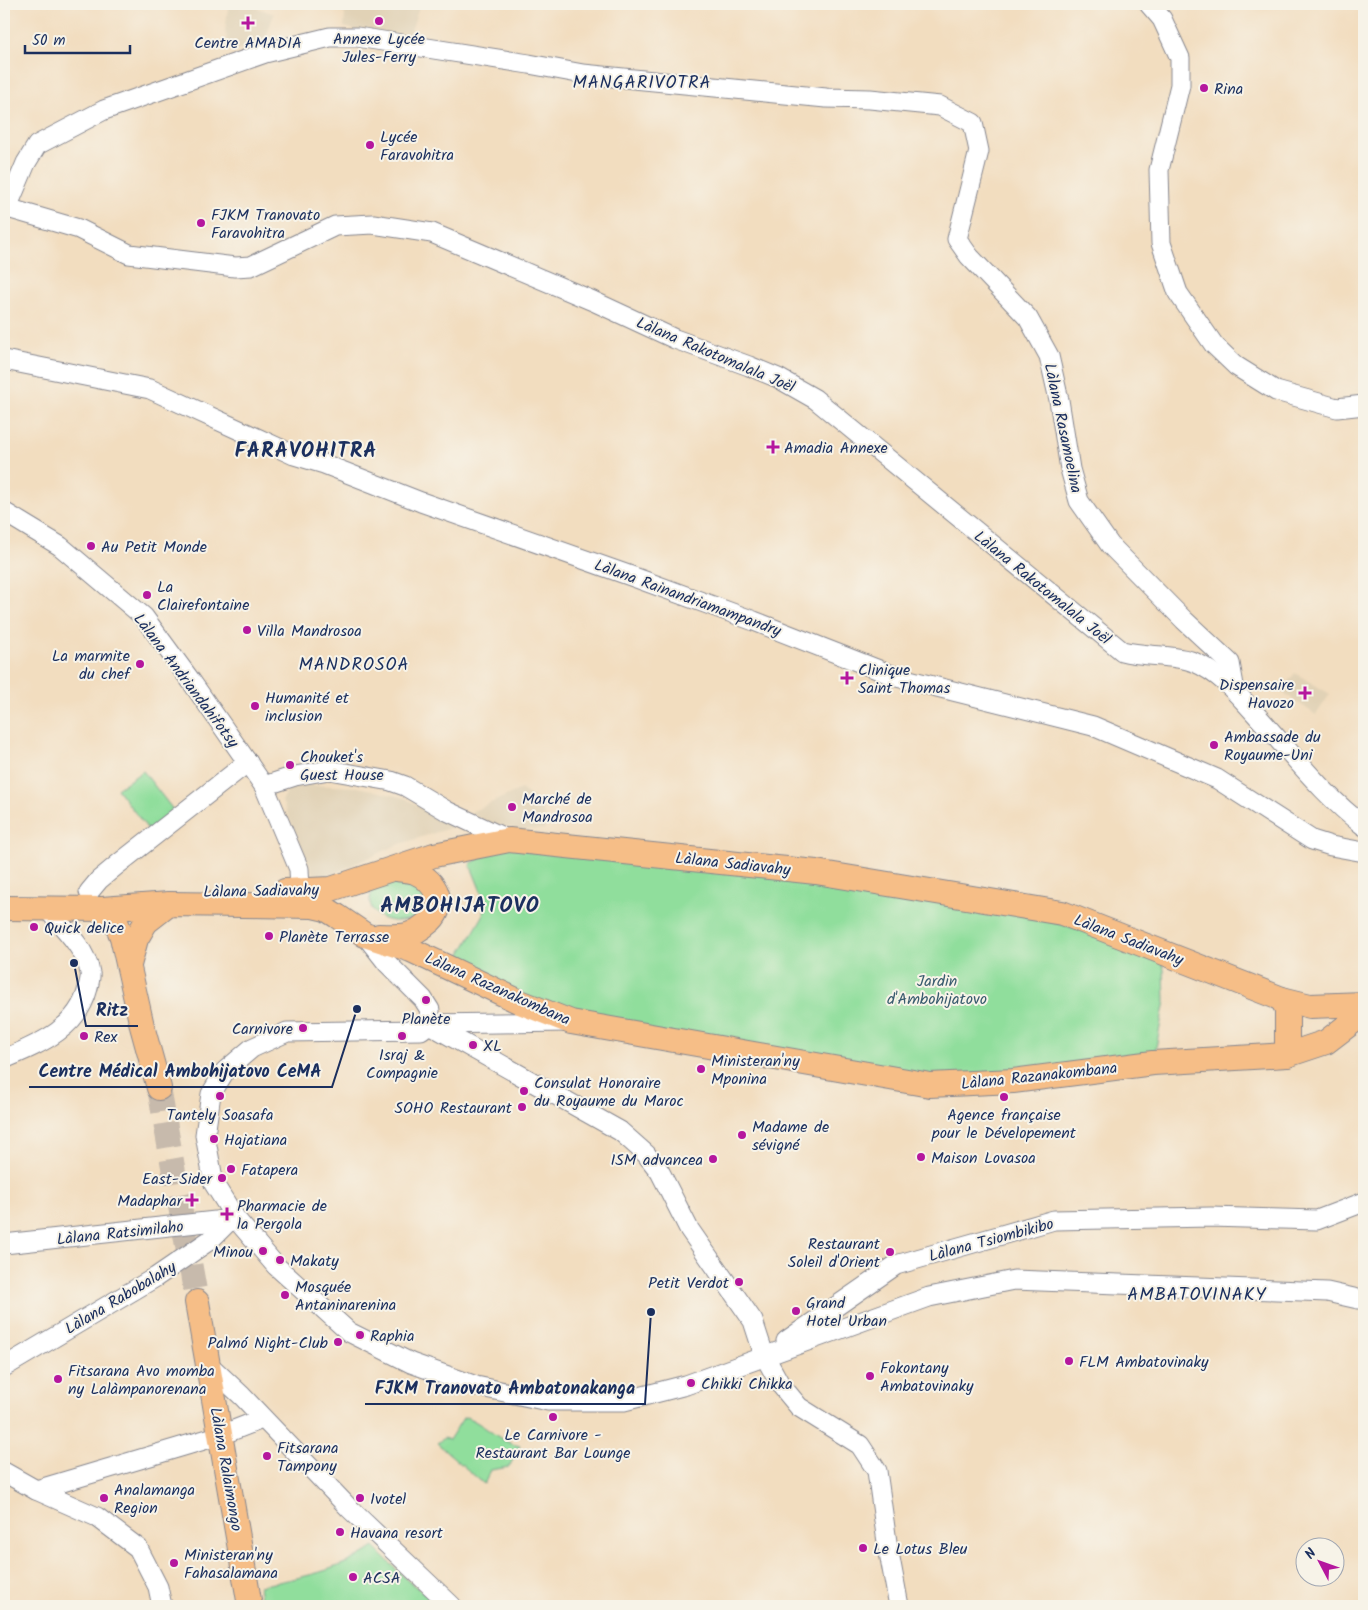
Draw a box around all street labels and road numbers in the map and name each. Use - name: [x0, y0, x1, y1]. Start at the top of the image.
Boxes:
- street label: Làlana Rakotomalala Joël: [632, 311, 799, 400]
- street label: Làlana Rasamoelina: [1037, 361, 1089, 496]
- street label: Làlana Rakotomalala Joël: [968, 525, 1116, 652]
- street label: Làlana Rainandriamampandry: [590, 553, 785, 644]
- street label: Làlana Andriandahifotsy: [127, 608, 245, 754]
- street label: Làlana Sadiavahy: [674, 846, 792, 883]
- street label: Làlana Sadiavahy: [203, 878, 320, 905]
- street label: Làlana Sadiavahy: [1070, 908, 1187, 973]
- street label: Làlana Razanakombana: [421, 946, 574, 1033]
- street label: Làlana Razanakombana: [960, 1056, 1119, 1097]
- street label: Làlana Tsiombikibo: [926, 1212, 1057, 1269]
- street label: Làlana Ratsimilaho: [55, 1214, 185, 1253]
- street label: Làlana Rabobalahy: [60, 1255, 182, 1341]
- street label: Làlana Ralaimongo: [202, 1405, 249, 1533]

